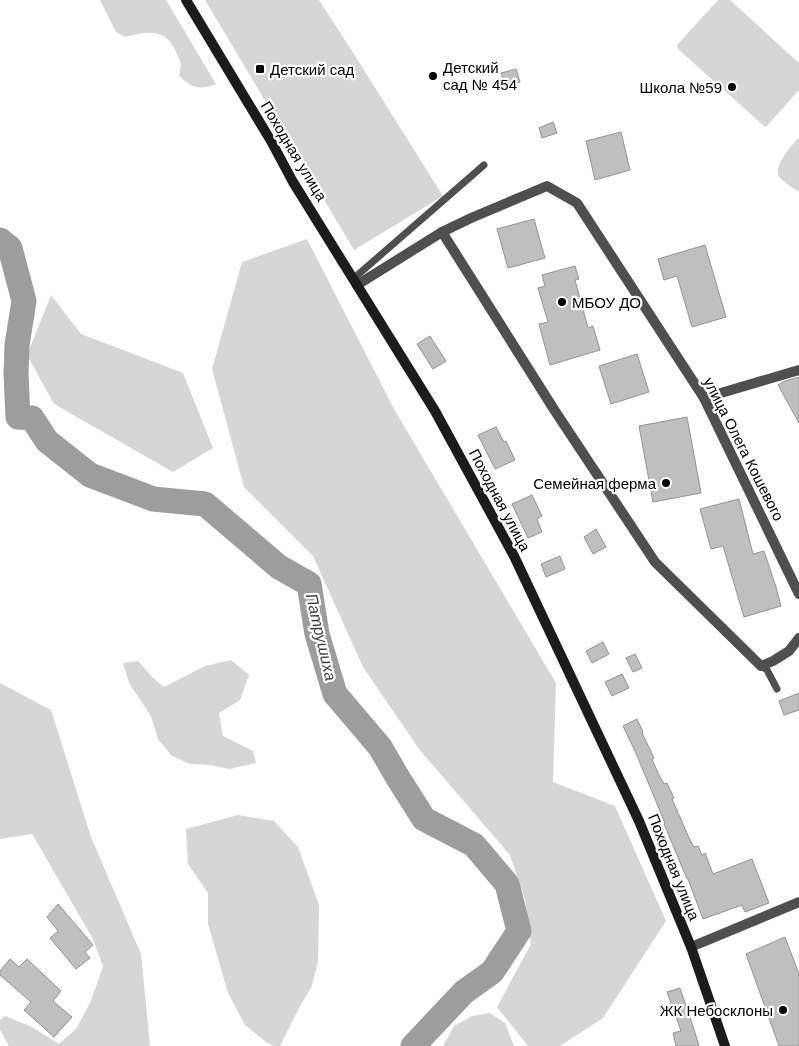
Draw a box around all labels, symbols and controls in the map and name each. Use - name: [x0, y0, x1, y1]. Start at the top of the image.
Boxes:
- place label: Детский сад № 454: [443, 59, 517, 93]
- place label: Детский сад: [270, 61, 355, 78]
- marker: Детский сад: [254, 63, 266, 75]
- marker: Детский сад № 454: [427, 70, 439, 82]
- place label: Школа №59: [639, 79, 722, 96]
- marker: Школа №59: [726, 81, 738, 93]
- street label: Походная улица: [258, 98, 331, 204]
- place label: МБОУ ДО: [572, 294, 641, 311]
- marker: МБОУ ДО: [556, 296, 568, 308]
- street label: улица Олега Кошевого: [700, 374, 788, 524]
- street label: Походная улица: [466, 446, 534, 555]
- place label: Семейная ферма: [533, 475, 657, 492]
- marker: Семейная ферма: [660, 477, 672, 489]
- water label: Патрушиха: [303, 592, 339, 682]
- street label: Походная улица: [645, 811, 703, 923]
- place label: ЖК Небосклоны: [660, 1002, 773, 1019]
- marker: ЖК Небосклоны: [777, 1004, 789, 1016]

